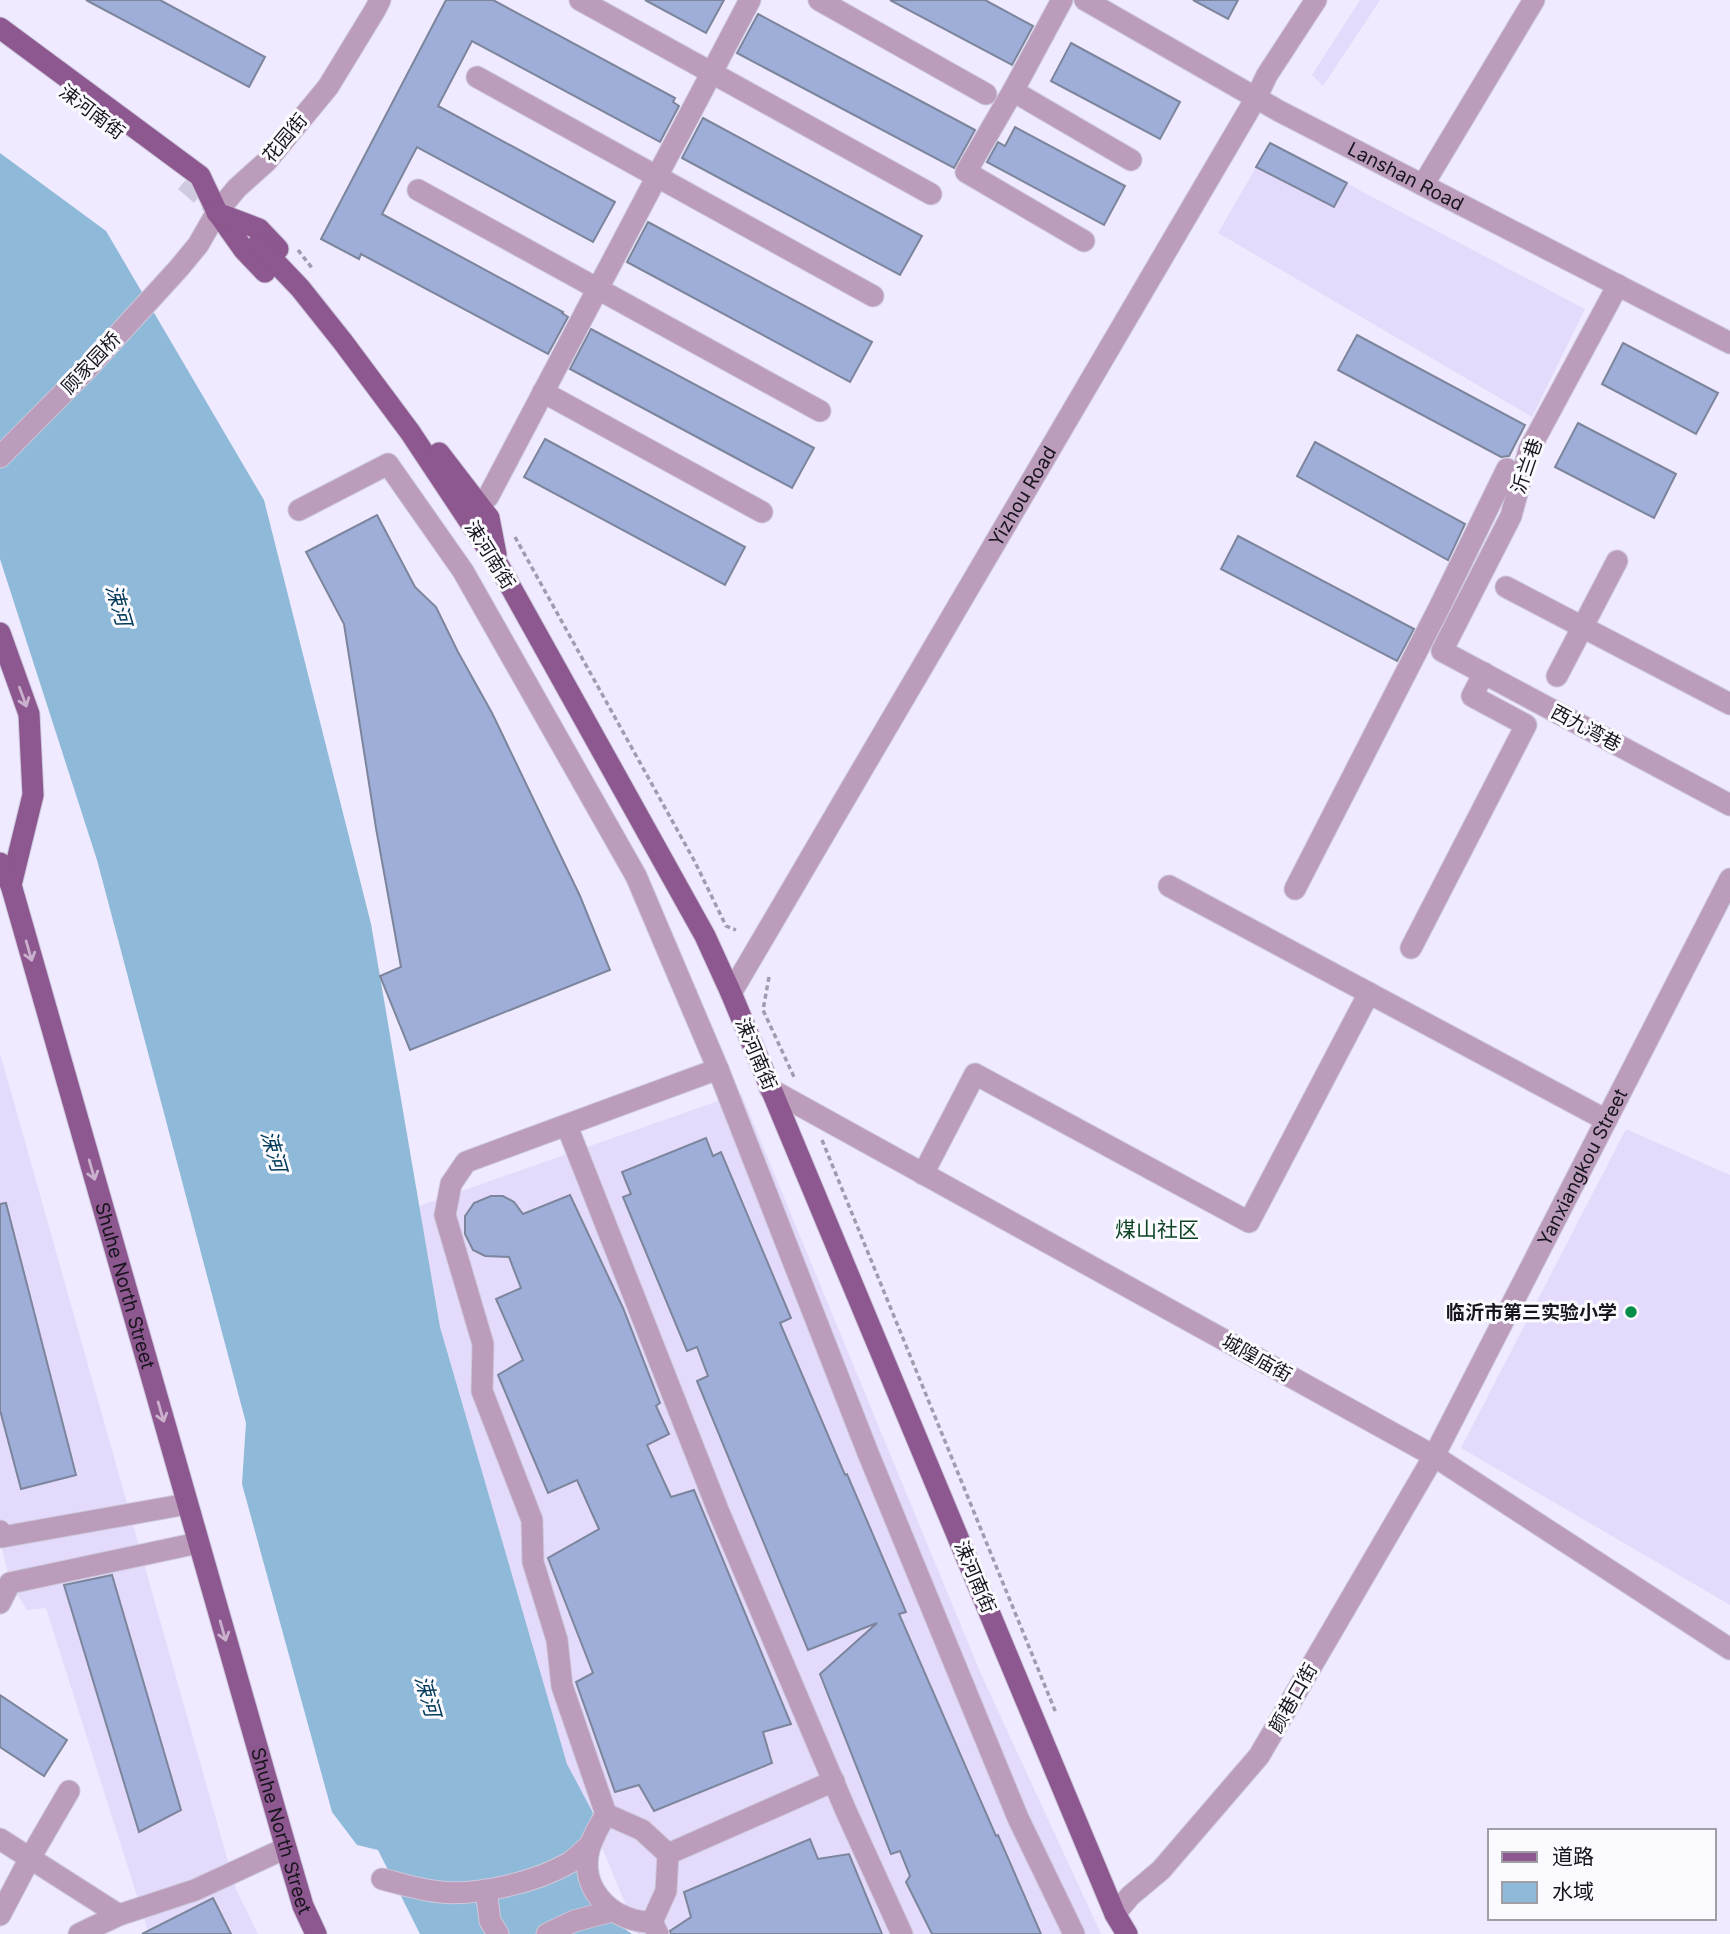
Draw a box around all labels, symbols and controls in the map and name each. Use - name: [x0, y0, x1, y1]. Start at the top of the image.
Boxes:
- street label: 涑河南街: [55, 80, 129, 144]
- street label: 花园街: [258, 109, 312, 167]
- street label: Lanshan Road: [1344, 137, 1467, 215]
- street label: 顾家园桥: [57, 327, 125, 399]
- street label: 沂兰巷: [1507, 435, 1547, 497]
- street label: Yizhou Road: [984, 442, 1061, 551]
- street label: 涑河南街: [460, 517, 520, 593]
- water label: 涑河: [101, 581, 138, 632]
- one-way arrow: [18, 685, 31, 707]
- street label: 西九湾巷: [1547, 700, 1625, 756]
- one-way arrow: [24, 940, 37, 962]
- street label: 涑河南街: [731, 1015, 781, 1093]
- street label: Yanxiangkou Street: [1532, 1085, 1632, 1250]
- water label: 涑河: [256, 1127, 293, 1178]
- one-way arrow: [86, 1159, 99, 1181]
- street label: Shuhe North Street: [91, 1200, 160, 1371]
- district label: 煤山社区: [1115, 1217, 1199, 1242]
- place label: 临沂市第三实验小学: [1446, 1301, 1617, 1324]
- marker: 临沂市第三实验小学: [1623, 1304, 1639, 1320]
- street label: 城隍庙街: [1218, 1330, 1296, 1386]
- one-way arrow: [155, 1400, 168, 1423]
- street label: 涑河南街: [950, 1538, 1000, 1616]
- one-way arrow: [218, 1620, 231, 1642]
- street label: 颜巷口街: [1264, 1659, 1322, 1737]
- water label: 涑河: [410, 1672, 447, 1723]
- street label: Shuhe North Street: [246, 1745, 317, 1918]
- legend: [1488, 1829, 1716, 1920]
- text: 道路: [1552, 1844, 1594, 1869]
- text: 水域: [1552, 1879, 1594, 1904]

